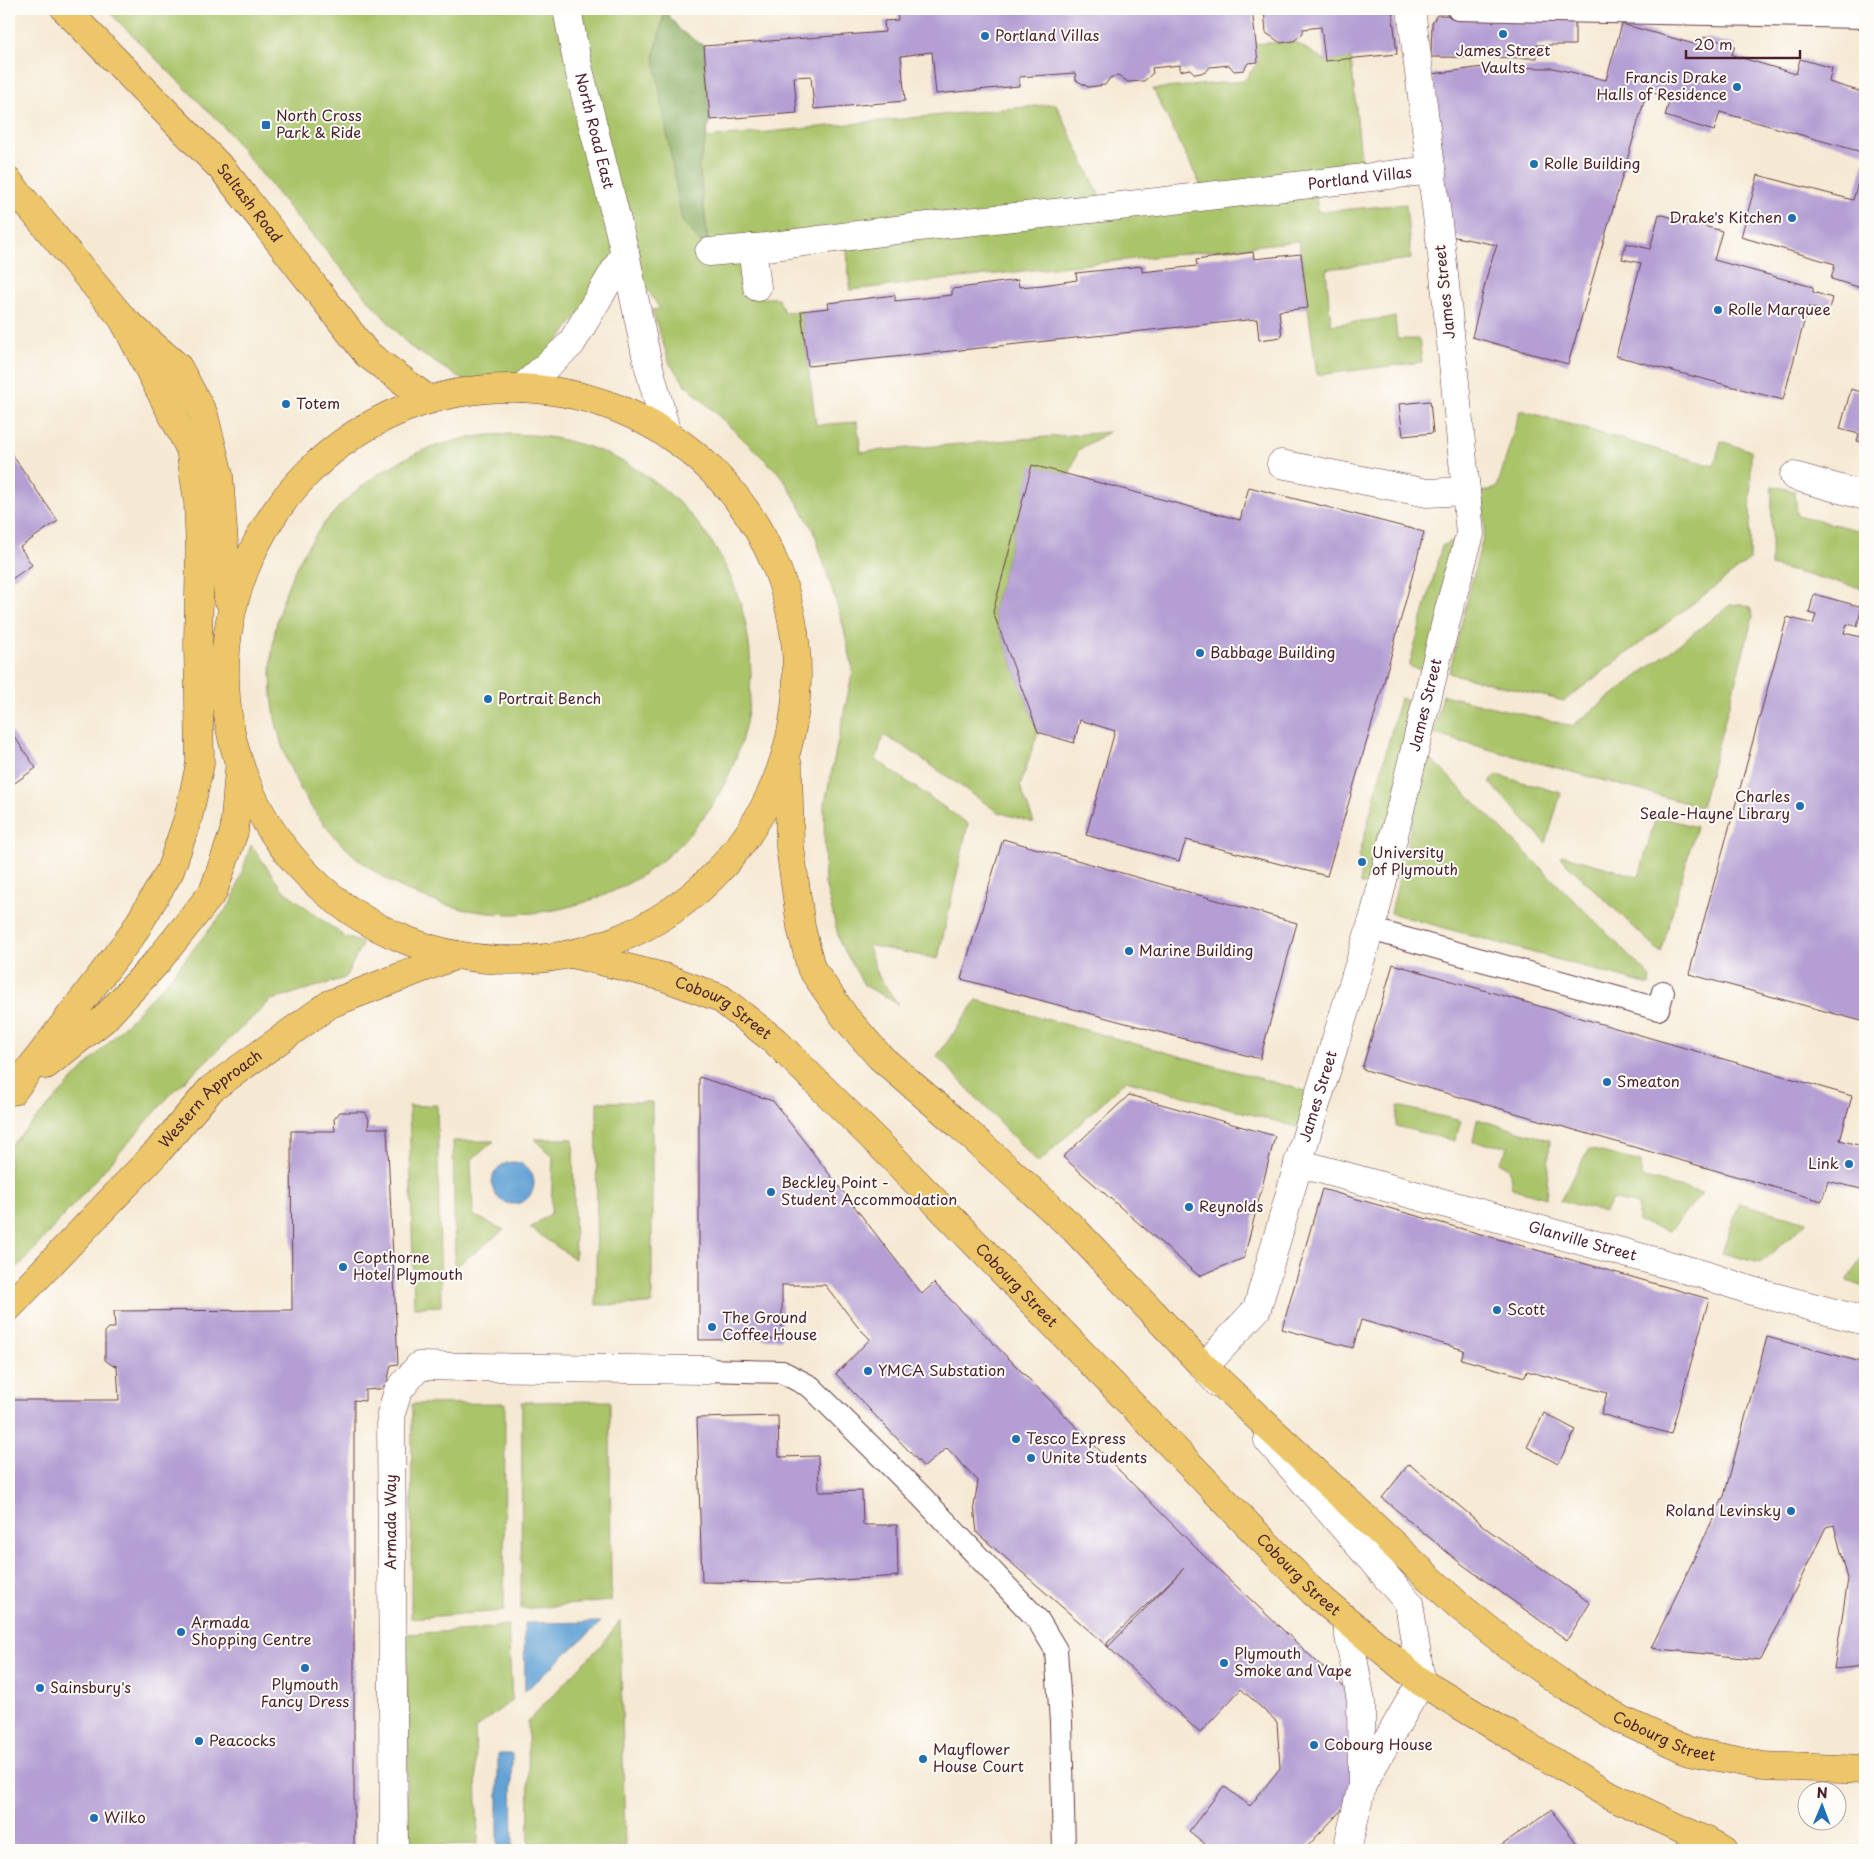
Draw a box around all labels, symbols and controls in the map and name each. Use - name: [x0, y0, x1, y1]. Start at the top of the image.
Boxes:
- place label: Portland Villas: [995, 23, 1100, 46]
- marker: James Street Vaults: [1497, 28, 1509, 40]
- scale bar: [1686, 28, 1800, 60]
- marker: Portland Villas: [979, 30, 991, 42]
- text: 20 m: [1694, 32, 1733, 55]
- place label: James Street Vaults: [1456, 38, 1550, 78]
- place label: Francis Drake Halls of Residence: [1597, 65, 1727, 105]
- street label: North Road East: [570, 70, 621, 191]
- marker: Francis Drake Halls of Residence: [1731, 81, 1743, 93]
- place label: North Cross Park & Ride: [276, 103, 362, 143]
- marker: North Cross Park & Ride: [260, 119, 272, 131]
- place label: Rolle Building: [1544, 151, 1640, 174]
- street label: Saltash Road: [212, 157, 289, 247]
- marker: Rolle Building: [1528, 158, 1540, 170]
- street label: Portland Villas: [1306, 159, 1413, 194]
- place label: Drake's Kitchen: [1669, 205, 1782, 228]
- marker: Drake's Kitchen: [1786, 212, 1798, 224]
- street label: James Street: [1427, 244, 1460, 341]
- place label: Rolle Marquee: [1728, 297, 1831, 320]
- marker: Rolle Marquee: [1712, 304, 1724, 316]
- place label: Totem: [296, 391, 340, 414]
- marker: Totem: [280, 398, 292, 410]
- place label: Babbage Building: [1210, 640, 1335, 663]
- marker: Babbage Building: [1194, 647, 1206, 659]
- street label: James Street: [1402, 656, 1447, 754]
- place label: Portrait Bench: [498, 686, 601, 709]
- marker: Portrait Bench: [482, 693, 494, 705]
- place label: Charles Seale-Hayne Library: [1640, 784, 1790, 824]
- marker: Charles Seale-Hayne Library: [1794, 800, 1806, 812]
- place label: University of Plymouth: [1372, 840, 1458, 880]
- marker: University of Plymouth: [1356, 856, 1368, 868]
- place label: Marine Building: [1139, 938, 1254, 961]
- marker: Marine Building: [1123, 945, 1135, 957]
- street label: Cobourg Street: [672, 969, 777, 1044]
- street label: Western Approach: [152, 1043, 266, 1153]
- street label: James Street: [1292, 1047, 1342, 1145]
- place label: Smeaton: [1617, 1069, 1680, 1092]
- marker: Smeaton: [1601, 1076, 1613, 1088]
- place label: Link: [1808, 1151, 1839, 1174]
- marker: Link: [1843, 1158, 1855, 1170]
- place label: Beckley Point - Student Accommodation: [781, 1170, 957, 1210]
- marker: Beckley Point - Student Accommodation: [765, 1186, 777, 1198]
- place label: Reynolds: [1199, 1194, 1263, 1217]
- marker: Reynolds: [1183, 1201, 1195, 1213]
- street label: Glanville Street: [1526, 1214, 1640, 1266]
- street label: Cobourg Street: [971, 1237, 1064, 1332]
- place label: Copthorne Hotel Plymouth: [353, 1245, 463, 1285]
- marker: Copthorne Hotel Plymouth: [337, 1261, 349, 1273]
- place label: Scott: [1507, 1297, 1545, 1320]
- marker: Scott: [1491, 1304, 1503, 1316]
- place label: The Ground Coffee House: [722, 1305, 817, 1345]
- marker: The Ground Coffee House: [706, 1321, 718, 1333]
- place label: YMCA Substation: [878, 1358, 1005, 1381]
- marker: YMCA Substation: [862, 1365, 874, 1377]
- place label: Tesco Express: [1026, 1426, 1126, 1449]
- marker: Tesco Express: [1010, 1433, 1022, 1445]
- place label: Unite Students: [1041, 1445, 1147, 1468]
- marker: Unite Students: [1025, 1452, 1037, 1464]
- street label: Armada Way: [378, 1474, 401, 1570]
- place label: Roland Levinsky: [1665, 1498, 1781, 1521]
- marker: Roland Levinsky: [1785, 1505, 1797, 1517]
- street label: Cobourg Street: [1252, 1527, 1346, 1620]
- place label: Armada Shopping Centre: [191, 1610, 311, 1650]
- marker: Armada Shopping Centre: [175, 1626, 187, 1638]
- place label: Plymouth Smoke and Vape: [1234, 1641, 1352, 1681]
- marker: Plymouth Smoke and Vape: [1218, 1657, 1230, 1669]
- marker: Plymouth Fancy Dress: [299, 1662, 311, 1674]
- place label: Plymouth Fancy Dress: [261, 1672, 349, 1712]
- place label: Sainsbury's: [50, 1675, 131, 1698]
- marker: Sainsbury's: [34, 1682, 46, 1694]
- street label: Cobourg Street: [1609, 1704, 1718, 1766]
- place label: Peacocks: [209, 1728, 276, 1751]
- place label: Cobourg House: [1324, 1732, 1433, 1755]
- marker: Peacocks: [193, 1735, 205, 1747]
- place label: Mayflower House Court: [933, 1737, 1024, 1777]
- marker: Cobourg House: [1308, 1739, 1320, 1751]
- marker: Mayflower House Court: [917, 1753, 929, 1765]
- north arrow: [1796, 1782, 1846, 1832]
- text: N: [1817, 1782, 1828, 1803]
- place label: Wilko: [104, 1805, 146, 1828]
- marker: Wilko: [88, 1812, 100, 1824]

